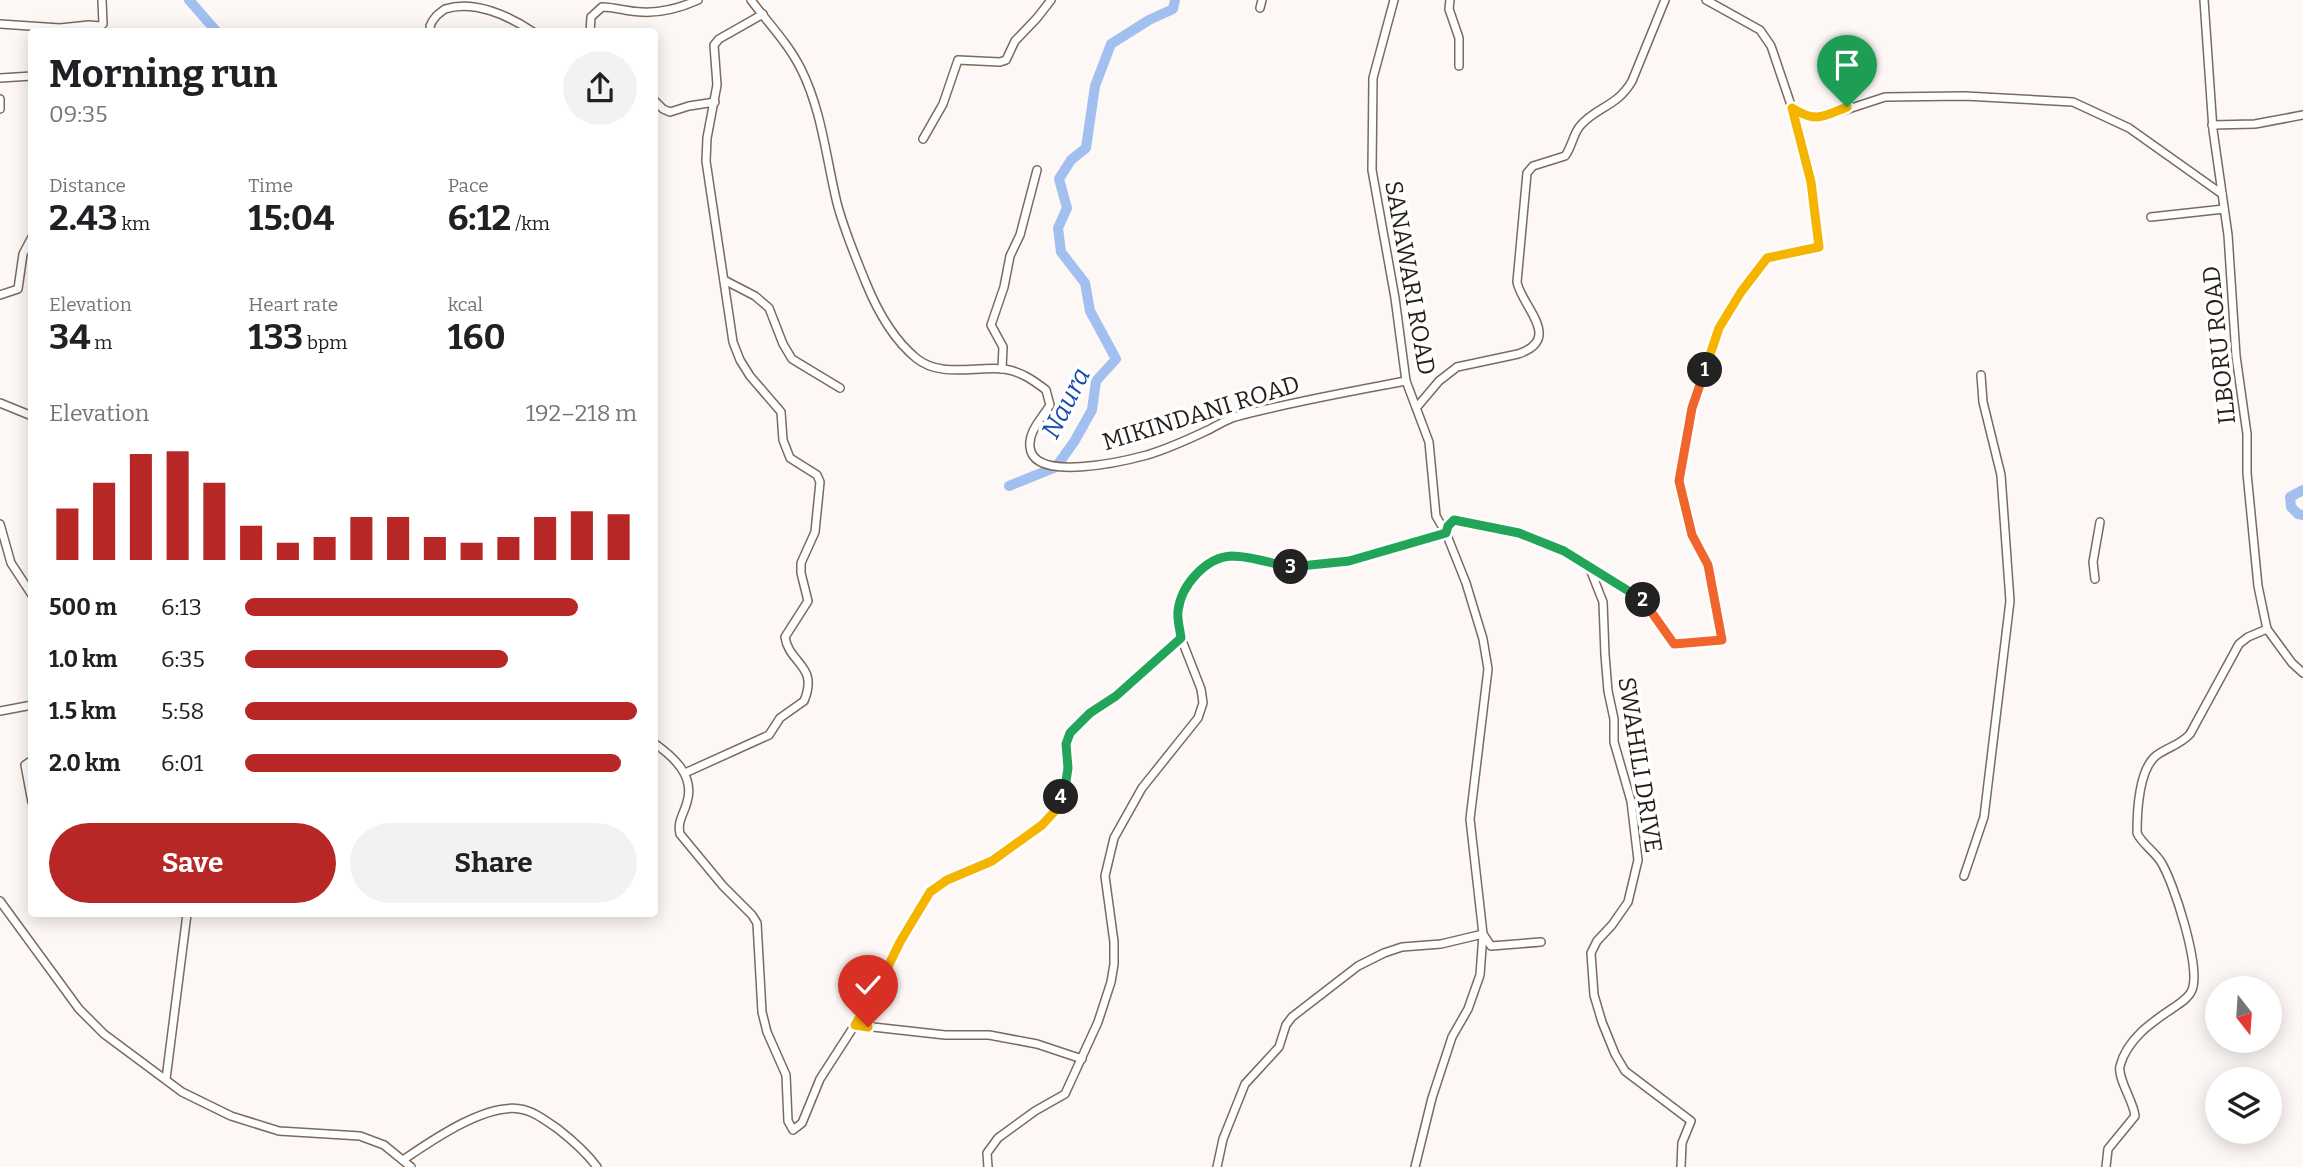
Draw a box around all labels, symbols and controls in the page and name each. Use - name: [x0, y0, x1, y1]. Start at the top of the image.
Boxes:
- pin: [1817, 35, 1877, 107]
- icon: arrive: [1828, 46, 1866, 84]
- text: Morning run: [49, 51, 277, 97]
- button: share: [563, 51, 637, 125]
- text: 09:35: [49, 100, 107, 128]
- text: Distance: [49, 174, 126, 197]
- text: Time: [248, 174, 293, 197]
- text: Pace: [448, 174, 489, 197]
- street label: SANAWARI ROAD: [1379, 179, 1441, 377]
- text: 2.43: [49, 197, 118, 239]
- text: 15:04: [248, 197, 334, 239]
- text: 6:12: [448, 197, 511, 239]
- text: km: [118, 212, 150, 235]
- text: /km: [511, 212, 550, 235]
- street label: ILBORU ROAD: [2197, 264, 2241, 426]
- text: Elevation: [49, 293, 132, 316]
- text: Heart rate: [248, 293, 338, 316]
- text: kcal: [448, 293, 483, 316]
- text: 34: [49, 316, 90, 358]
- text: 133: [248, 316, 303, 358]
- text: 160: [448, 316, 506, 358]
- text: m: [90, 331, 112, 354]
- text: bpm: [303, 331, 347, 354]
- pin: 1: [1688, 352, 1722, 388]
- text: 1: [1700, 358, 1709, 381]
- water label: Naura: [1035, 362, 1097, 444]
- street label: MIKINDANI ROAD: [1099, 370, 1303, 456]
- text: Elevation: [49, 399, 149, 427]
- text: 192–218 m: [526, 399, 637, 427]
- pin: 3: [1274, 550, 1308, 584]
- text: 3: [1285, 555, 1296, 578]
- pin: 2: [1626, 582, 1660, 618]
- text: 2: [1637, 588, 1648, 611]
- text: 500 m: [49, 593, 117, 621]
- text: 6:13: [161, 593, 202, 621]
- text: 1.0 km: [49, 645, 118, 673]
- text: 6:35: [161, 645, 205, 673]
- street label: SWAHILI DRIVE: [1612, 675, 1668, 855]
- text: 1.5 km: [49, 697, 116, 725]
- text: 5:58: [161, 697, 204, 725]
- text: 2.0 km: [49, 749, 120, 777]
- text: 6:01: [161, 749, 203, 777]
- pin: 4: [1044, 780, 1078, 814]
- text: 4: [1055, 785, 1066, 808]
- button: Save: [49, 823, 336, 903]
- button: Share: [350, 823, 637, 903]
- pin: [838, 955, 898, 1027]
- icon: check: [849, 966, 887, 1004]
- north arrow: [2205, 976, 2282, 1054]
- map controls: [2205, 976, 2282, 1144]
- button: layers: [2205, 1067, 2282, 1144]

